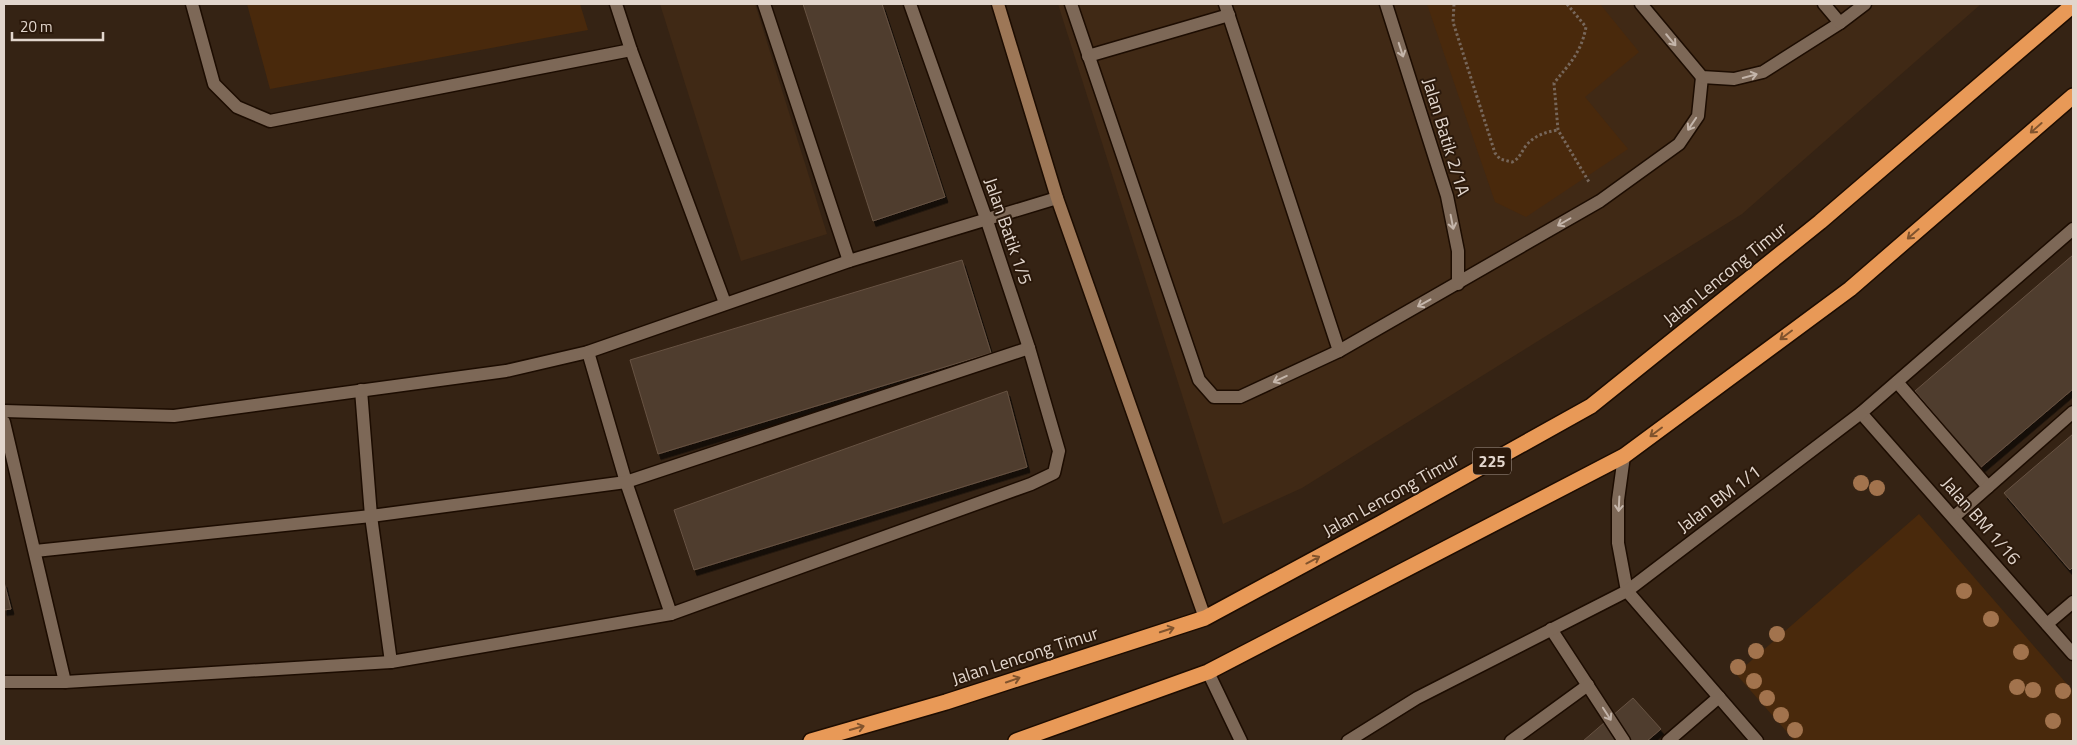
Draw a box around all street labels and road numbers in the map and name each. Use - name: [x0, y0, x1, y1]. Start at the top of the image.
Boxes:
- street label: Jalan Batik 2/1A: [1416, 74, 1477, 200]
- street label: Jalan Batik 1/5: [978, 174, 1039, 288]
- street label: Jalan Lencong Timur: [1657, 215, 1793, 332]
- street label: Jalan Lencong Timur: [1317, 446, 1464, 543]
- road number: 225: [1473, 448, 1511, 474]
- street label: Jalan BM 1/1: [1671, 458, 1766, 539]
- street label: Jalan BM 1/16: [1935, 471, 2027, 571]
- street label: Jalan Lencong Timur: [948, 619, 1102, 692]

